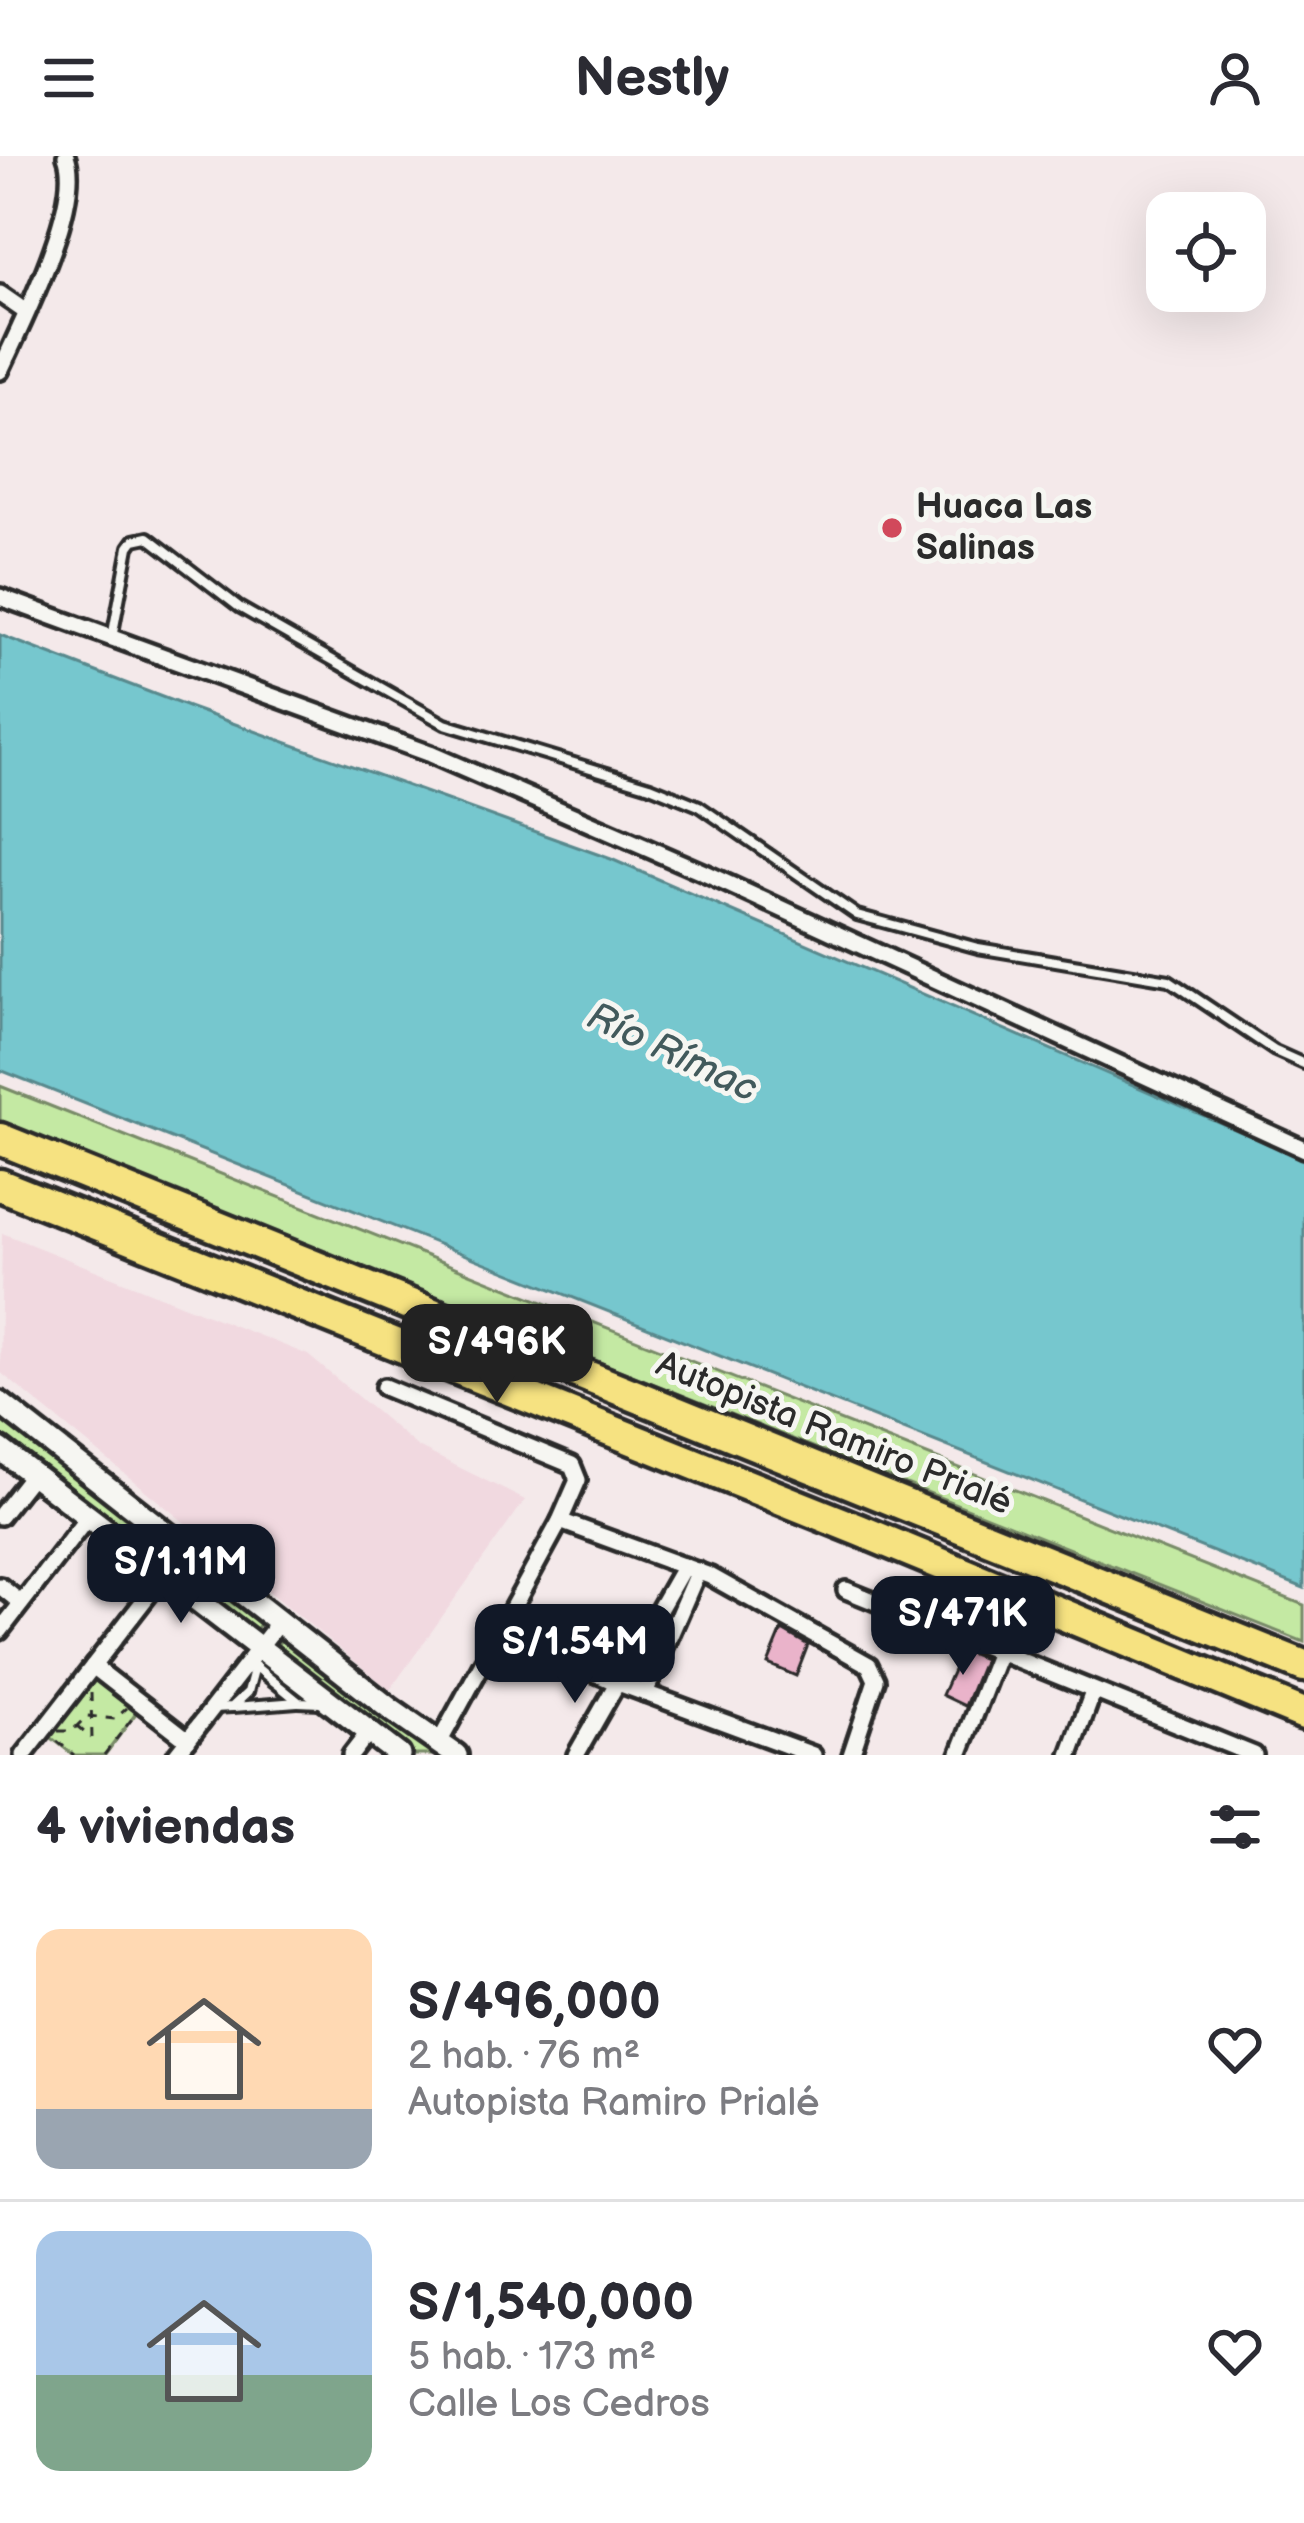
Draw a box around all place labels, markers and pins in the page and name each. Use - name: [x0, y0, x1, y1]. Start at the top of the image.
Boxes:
- place label: Huaca Las Salinas: [916, 486, 1092, 570]
- marker: Huaca Las Salinas: [879, 515, 905, 541]
- pin: S/496K: [399, 1304, 595, 1406]
- pin: S/1.11M: [70, 1524, 292, 1626]
- pin: S/471K: [865, 1576, 1061, 1678]
- pin: S/1.54M: [464, 1604, 686, 1706]

